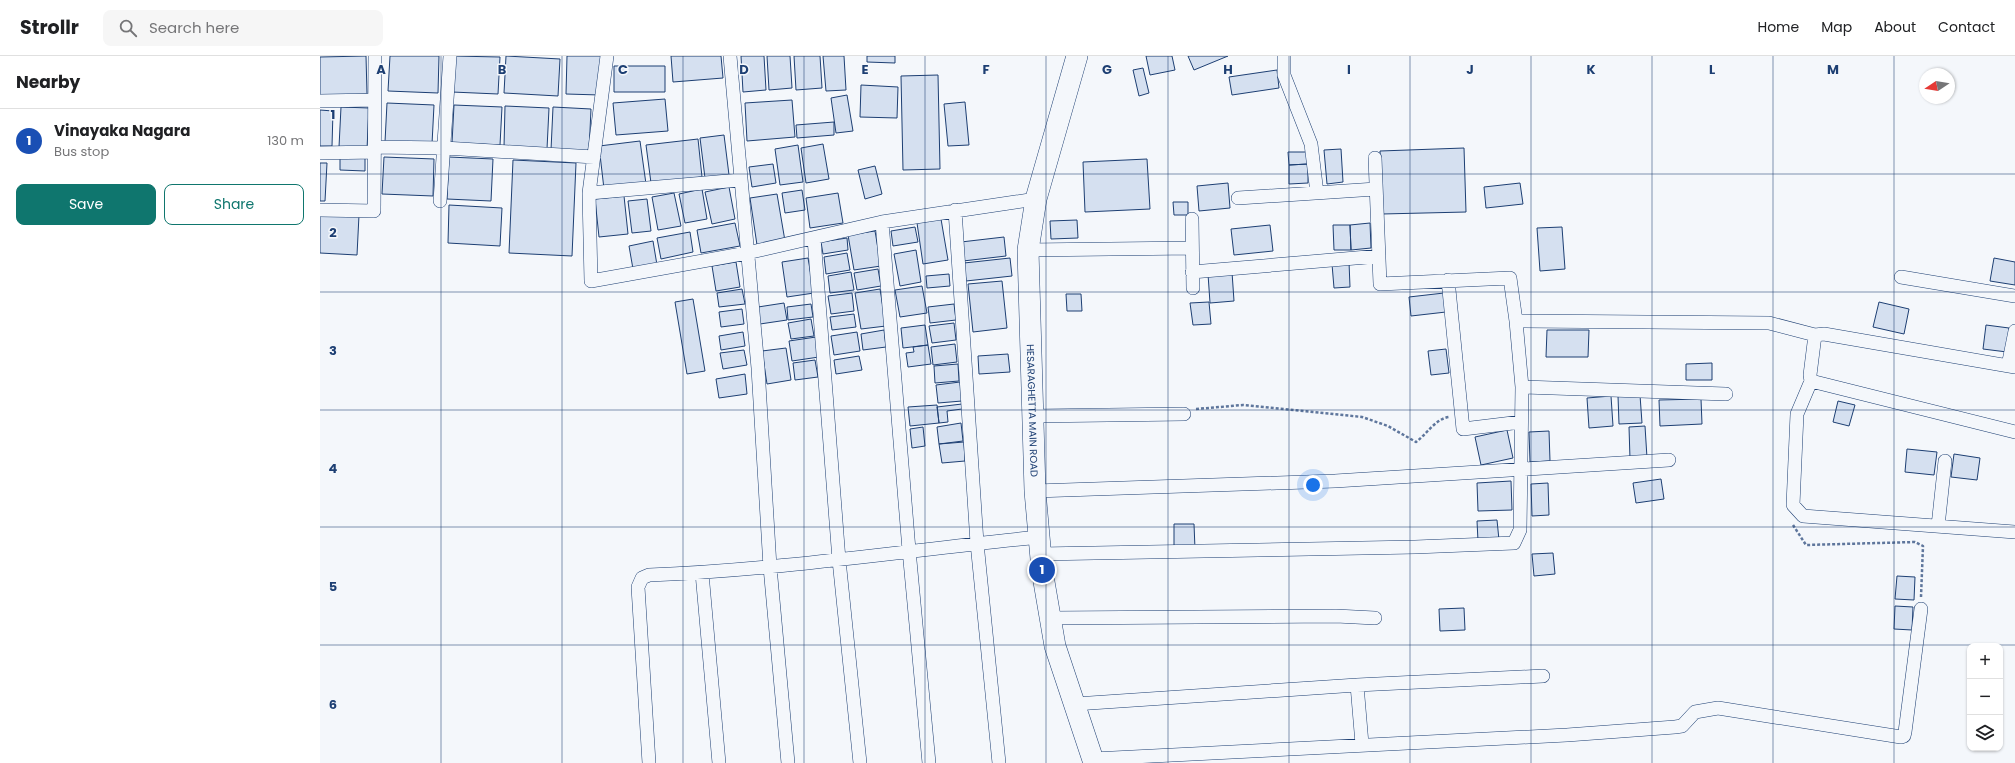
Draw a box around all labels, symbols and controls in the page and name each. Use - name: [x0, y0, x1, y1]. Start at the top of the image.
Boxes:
- search box: [103, 10, 383, 46]
- text: Strollr: [20, 14, 79, 41]
- icon: search: [117, 17, 139, 39]
- text: Search here: [149, 17, 239, 38]
- text: Home: [1757, 17, 1799, 37]
- text: Map: [1821, 17, 1852, 37]
- text: About: [1874, 17, 1916, 37]
- text: Contact: [1938, 17, 1995, 37]
- text: A: [376, 60, 386, 79]
- text: B: [498, 60, 507, 79]
- text: C: [618, 60, 628, 79]
- text: D: [739, 60, 749, 79]
- text: E: [861, 60, 869, 79]
- text: F: [982, 60, 990, 79]
- text: G: [1102, 60, 1112, 79]
- text: H: [1223, 60, 1233, 79]
- text: I: [1347, 60, 1351, 79]
- text: J: [1466, 60, 1474, 79]
- text: K: [1586, 60, 1596, 79]
- text: L: [1709, 60, 1715, 79]
- text: M: [1827, 60, 1839, 79]
- north arrow: [1919, 68, 1955, 104]
- text: Nearby: [16, 70, 80, 94]
- text: 1: [331, 105, 335, 124]
- text: Vinayaka Nagara: [54, 120, 190, 141]
- text: 1: [27, 131, 31, 150]
- text: 130 m: [267, 131, 304, 150]
- text: Bus stop: [54, 142, 109, 161]
- button: Save: [16, 184, 156, 225]
- button: Share: [164, 184, 304, 225]
- text: 2: [329, 223, 337, 242]
- text: 3: [329, 341, 337, 360]
- street label: HESARAGHETTA MAIN ROAD: [1023, 344, 1042, 477]
- text: 4: [329, 459, 338, 478]
- your location: [1303, 475, 1323, 495]
- pin: 1: [1029, 555, 1055, 585]
- text: 5: [329, 577, 337, 596]
- map controls: [1967, 643, 2003, 751]
- button: +: [1967, 643, 2003, 679]
- button: −: [1967, 679, 2003, 715]
- text: 6: [329, 695, 337, 714]
- button: layers: [1967, 715, 2003, 751]

